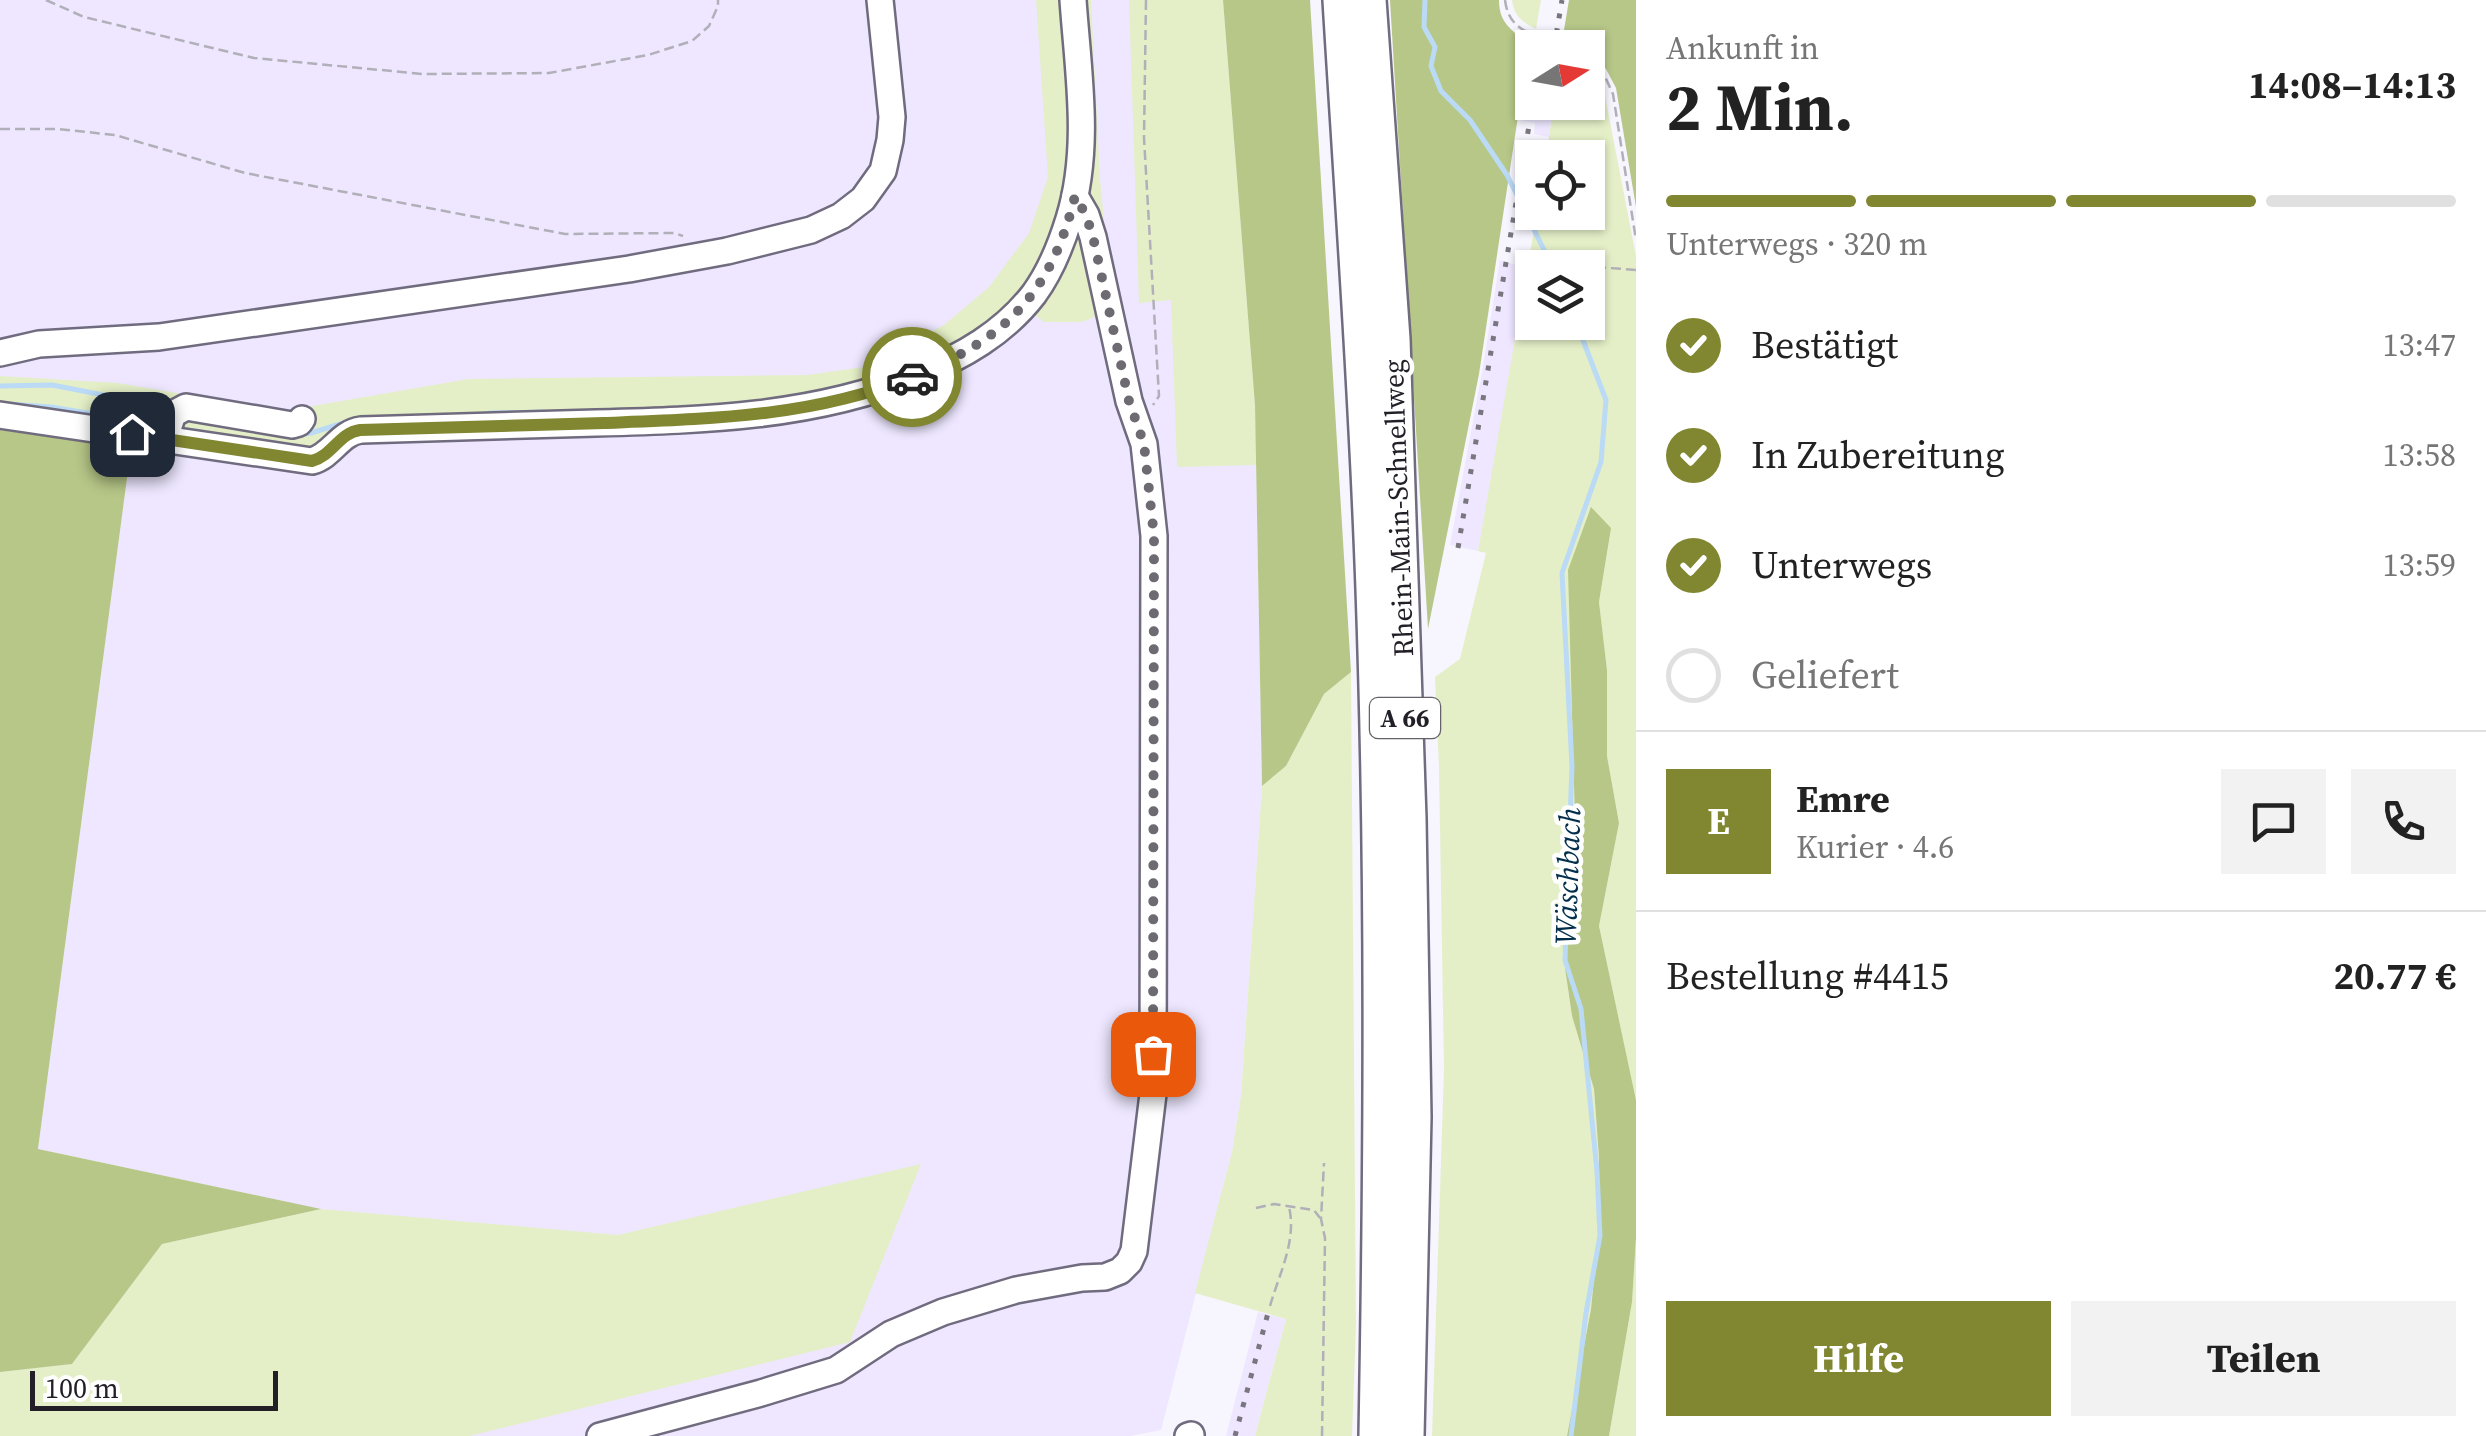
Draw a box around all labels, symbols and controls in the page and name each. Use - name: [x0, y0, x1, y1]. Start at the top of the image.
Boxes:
- text: Ankunft in: [1666, 26, 1819, 70]
- north arrow: [1515, 30, 1605, 120]
- map controls: [1515, 30, 1605, 340]
- text: 14:08–14:13: [2248, 59, 2456, 111]
- text: 2 Min.: [1666, 63, 1853, 152]
- button: locate: [1515, 140, 1605, 230]
- text: Unterwegs · 320 m: [1666, 222, 1928, 266]
- button: layers: [1515, 250, 1605, 340]
- icon: check: [1666, 318, 1721, 373]
- text: Bestätigt: [1751, 319, 1898, 371]
- text: 13:47: [2382, 323, 2456, 367]
- courier: [862, 327, 962, 427]
- icon: car: [885, 350, 940, 405]
- street label: Rhein-Main-Schnellweg: [1374, 359, 1422, 657]
- pin: [90, 392, 175, 477]
- icon: home: [105, 407, 160, 462]
- icon: check: [1666, 428, 1721, 483]
- text: In Zubereitung: [1751, 429, 2005, 481]
- text: 13:58: [2382, 433, 2456, 477]
- icon: check: [1666, 538, 1721, 593]
- text: Unterwegs: [1751, 539, 1932, 591]
- text: 13:59: [2382, 543, 2456, 587]
- text: Geliefert: [1751, 649, 1899, 701]
- road number: A 66: [1370, 698, 1440, 738]
- button: chat: [2221, 769, 2326, 874]
- button: phone: [2351, 769, 2456, 874]
- text: Emre: [1796, 773, 1890, 825]
- text: E: [1707, 795, 1730, 847]
- water label: Wäschbach: [1545, 807, 1590, 945]
- text: Kurier · 4.6: [1796, 825, 1954, 869]
- text: Bestellung #4415: [1666, 950, 1949, 1002]
- text: 20.77 €: [2333, 950, 2456, 1002]
- pin: [1111, 1012, 1196, 1097]
- icon: bag: [1126, 1027, 1181, 1082]
- button: Hilfe: [1666, 1301, 2051, 1416]
- button: Teilen: [2071, 1301, 2456, 1416]
- scale bar: [30, 1366, 278, 1410]
- text: 100 m: [45, 1369, 119, 1407]

